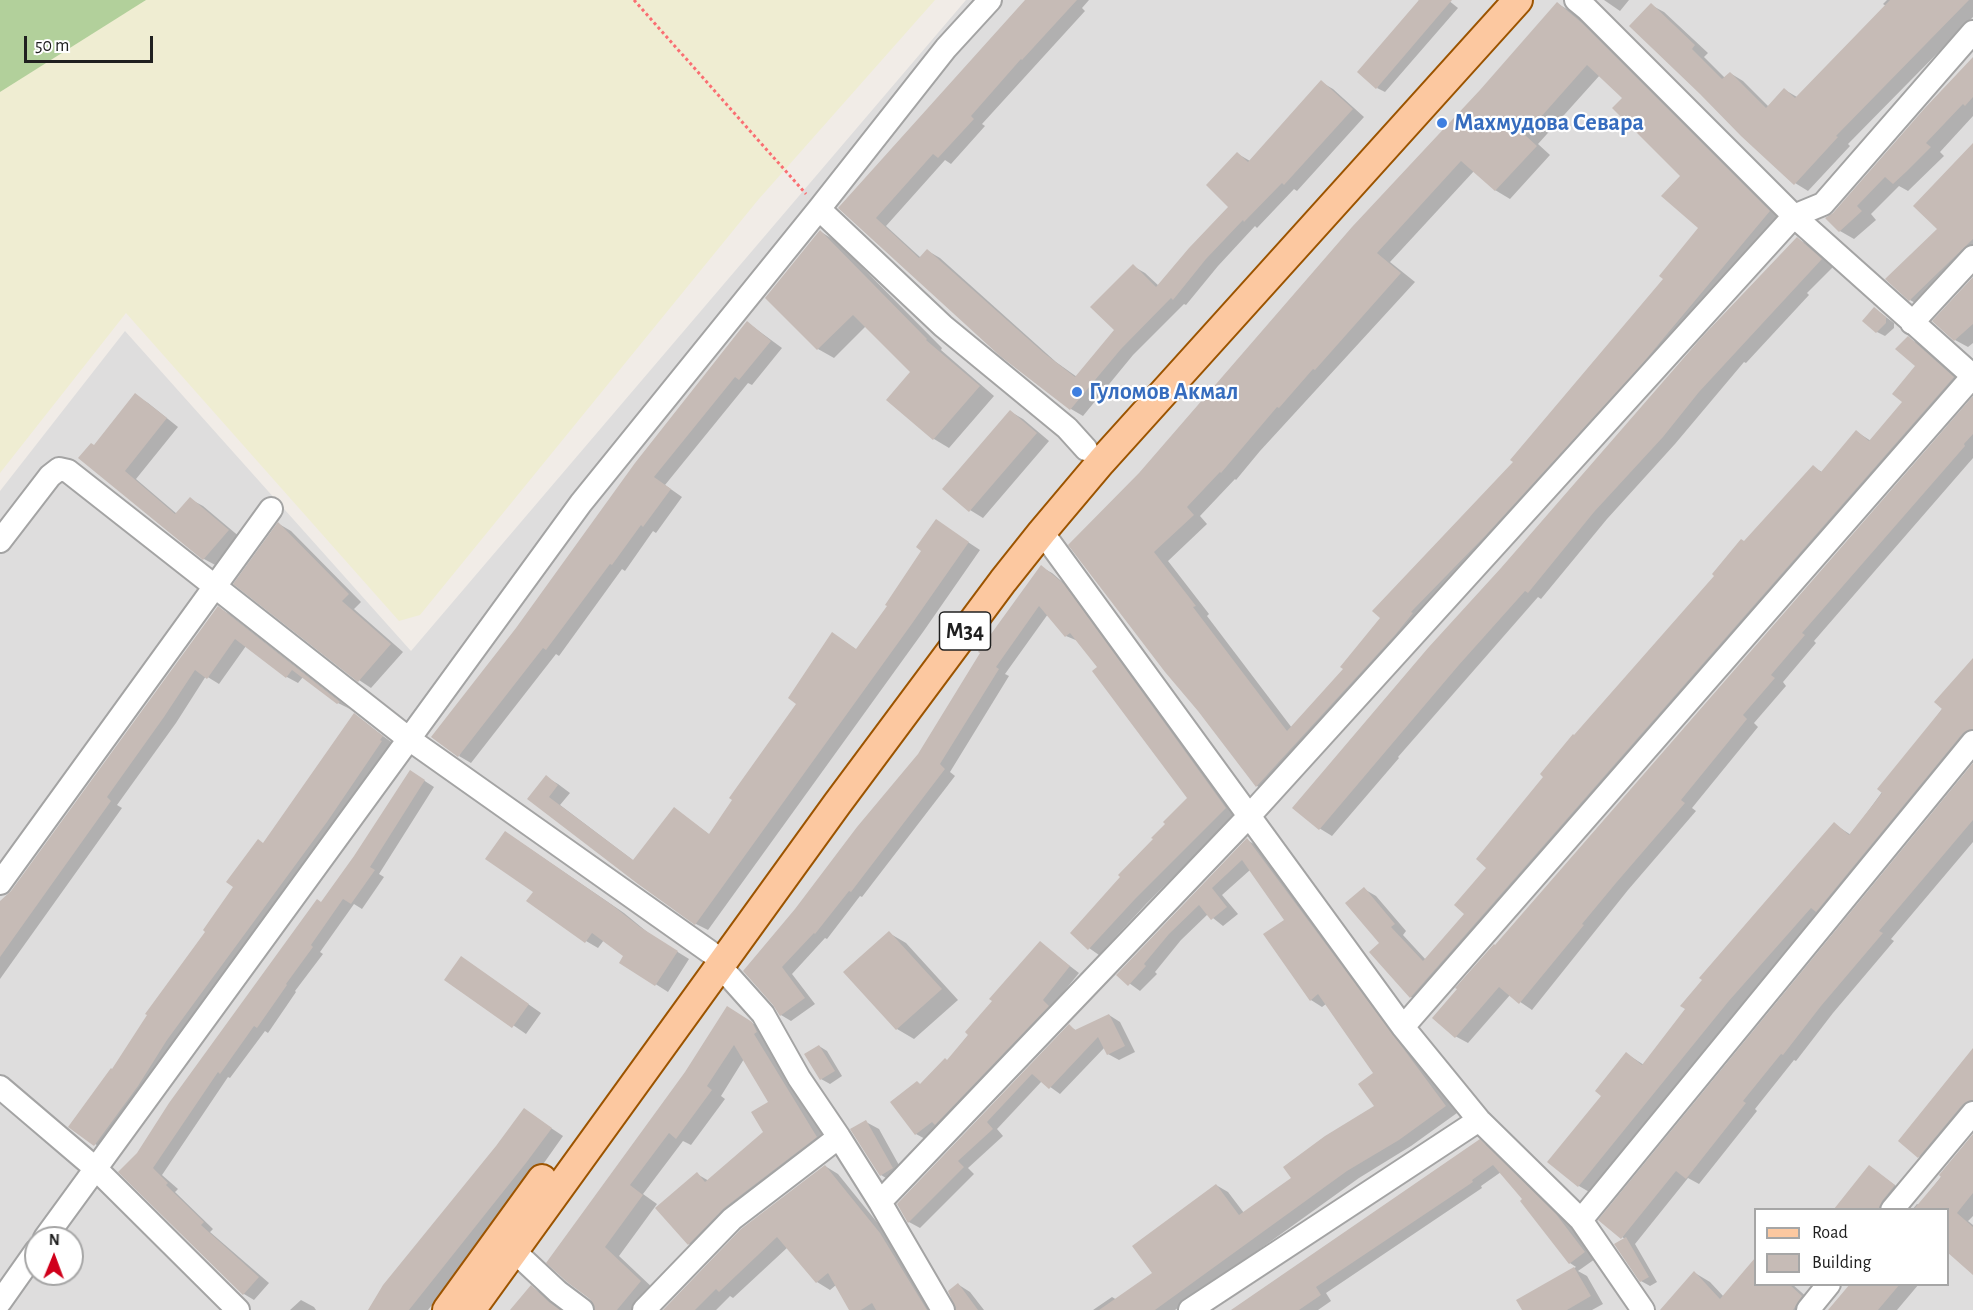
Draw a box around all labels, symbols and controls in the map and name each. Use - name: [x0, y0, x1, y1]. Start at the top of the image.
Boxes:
- scale bar: [27, 24, 156, 62]
- text: 50 m: [35, 37, 69, 55]
- place label: Махмудова Севара: [1454, 109, 1644, 137]
- marker: Махмудова Севара: [1435, 116, 1449, 130]
- place label: Гуломов Акмал: [1089, 378, 1239, 406]
- marker: Гуломов Акмал: [1070, 385, 1084, 399]
- road number: M34: [940, 612, 990, 650]
- legend: [1754, 1208, 1949, 1286]
- text: Road: [1812, 1224, 1848, 1242]
- north arrow: [24, 1226, 84, 1286]
- text: N: [49, 1232, 60, 1248]
- text: Building: [1812, 1254, 1871, 1272]

